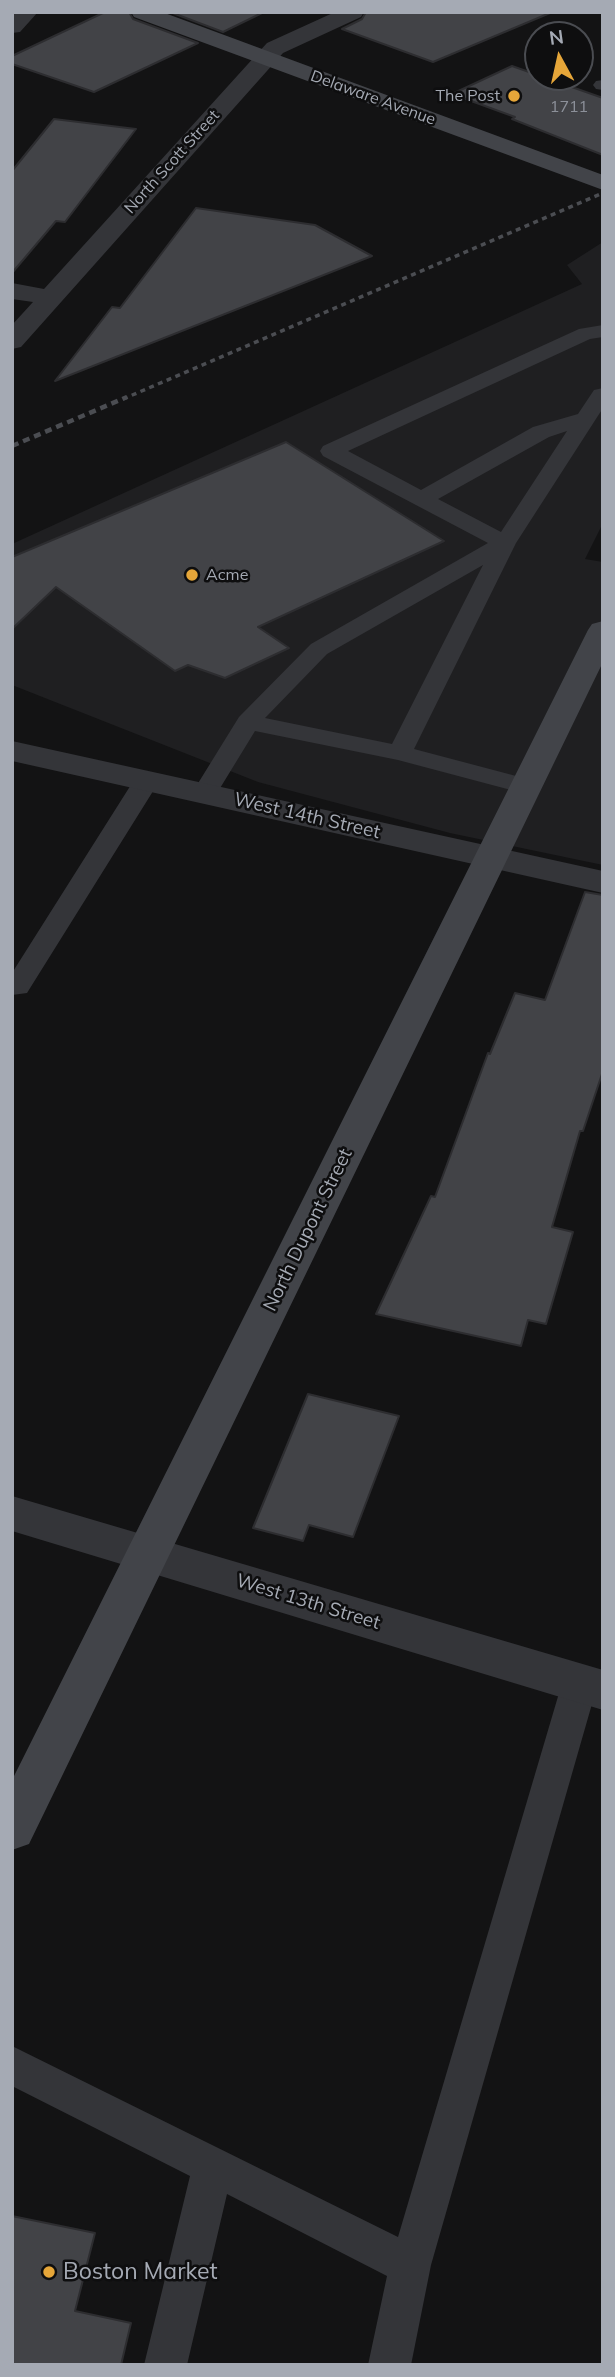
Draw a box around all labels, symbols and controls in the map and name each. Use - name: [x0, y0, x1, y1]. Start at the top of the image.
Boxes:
- north arrow: [524, 21, 594, 91]
- text: N: [548, 24, 565, 50]
- street label: Delaware Avenue: [308, 66, 438, 130]
- place label: The Post: [435, 86, 500, 106]
- marker: The Post: [506, 88, 522, 104]
- house number: 1711: [550, 97, 588, 117]
- street label: North Scott Street: [120, 106, 224, 218]
- place label: Acme: [206, 565, 248, 585]
- marker: Acme: [184, 567, 200, 583]
- street label: West 14th Street: [232, 788, 382, 844]
- street label: North Dupont Street: [259, 1145, 357, 1315]
- street label: West 13th Street: [233, 1569, 383, 1635]
- place label: Boston Market: [63, 2258, 218, 2286]
- marker: Boston Market: [41, 2264, 57, 2280]

